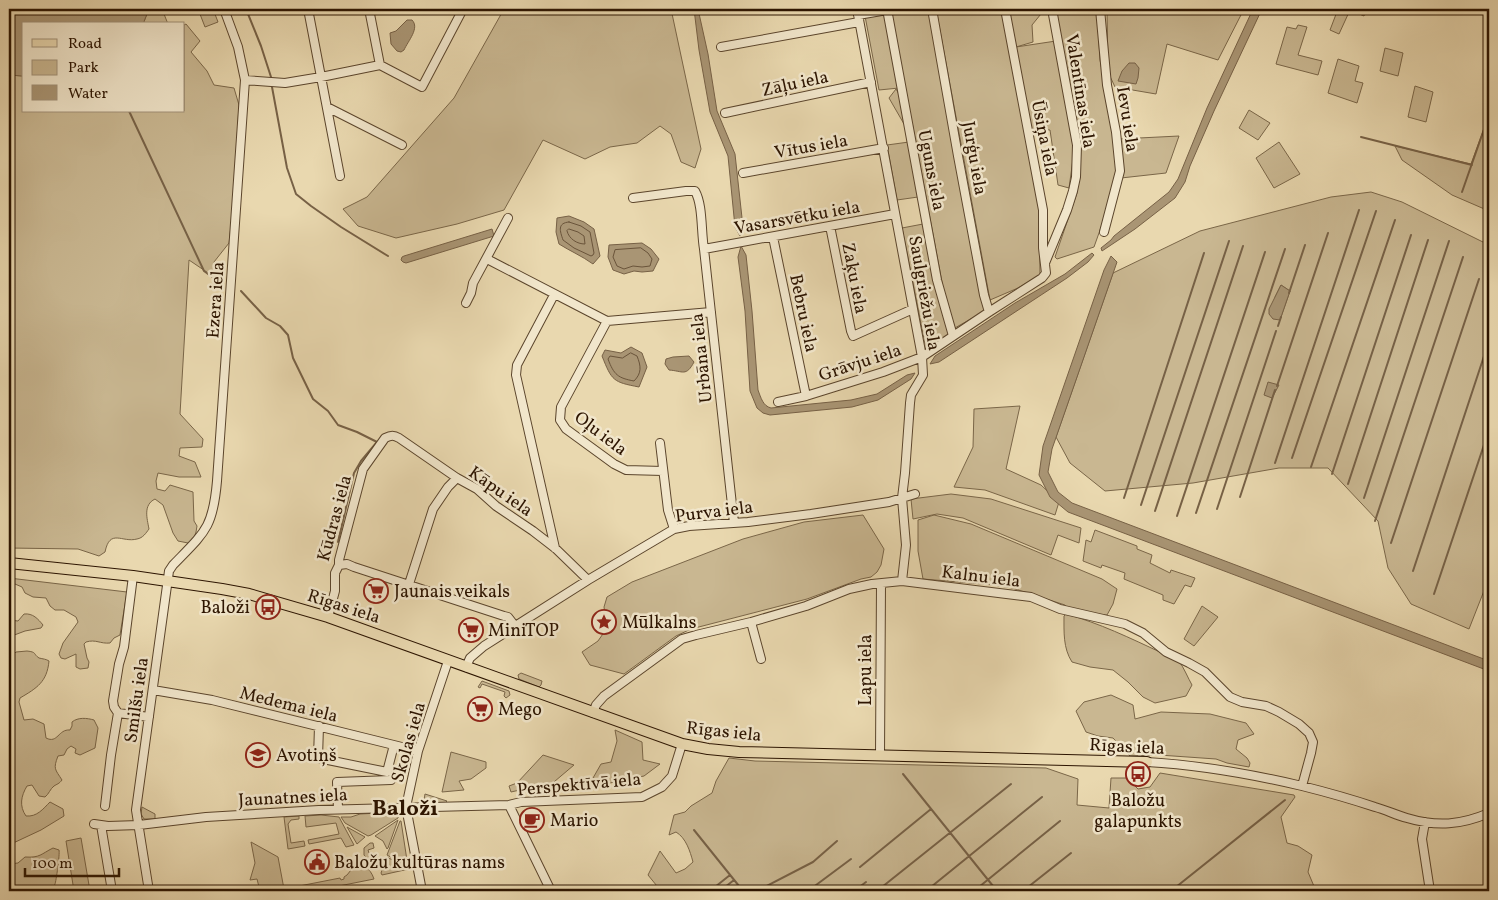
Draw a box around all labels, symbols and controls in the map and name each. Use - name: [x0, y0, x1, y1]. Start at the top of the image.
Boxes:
- legend: [22, 22, 185, 112]
- street label: Valentīnas iela: [1058, 32, 1101, 150]
- text: Road: [68, 34, 102, 55]
- text: Park: [68, 58, 99, 79]
- street label: Zāļu iela: [760, 65, 831, 104]
- text: Water: [68, 84, 108, 105]
- street label: Ievu iela: [1109, 85, 1144, 154]
- street label: Ūsiņa iela: [1024, 98, 1063, 178]
- street label: Jurģu iela: [955, 119, 992, 197]
- street label: Uguns iela: [910, 128, 951, 213]
- street label: Vītus iela: [773, 129, 850, 166]
- street label: Vasarsvētku iela: [732, 195, 862, 242]
- street label: Saulgriežu iela: [901, 234, 946, 353]
- street label: Zaķu iela: [834, 240, 873, 316]
- street label: Ezera iela: [201, 261, 232, 339]
- street label: Bebru iela: [782, 272, 823, 355]
- street label: Urbāna iela: [685, 312, 720, 404]
- street label: Grāvju iela: [816, 338, 905, 389]
- street label: Oļu iela: [568, 406, 632, 462]
- street label: Kāpu iela: [463, 461, 537, 524]
- street label: Kūdras iela: [312, 472, 359, 564]
- street label: Purva iela: [674, 495, 755, 530]
- street label: Kalnu iela: [940, 560, 1022, 595]
- supermarket icon: Jaunais veikals: [363, 578, 389, 604]
- place label: Jaunais veikals: [394, 580, 510, 605]
- street label: Rīgas iela: [304, 584, 383, 631]
- bus stop icon: Baloži: [255, 594, 281, 620]
- place label: Baloži: [200, 596, 250, 621]
- place icon: Mūlkalns: [591, 609, 617, 635]
- place label: Mūlkalns: [622, 611, 697, 636]
- supermarket icon: MiniTOP: [458, 617, 484, 643]
- place label: MiniTOP: [488, 619, 559, 644]
- street label: Lapu iela: [854, 634, 879, 706]
- street label: Smilšu iela: [119, 656, 156, 745]
- street label: Medema iela: [237, 681, 340, 730]
- supermarket icon: Mego: [467, 696, 493, 722]
- place label: Mego: [498, 698, 542, 723]
- street label: Skolas iela: [386, 699, 433, 786]
- street label: Rīgas iela: [685, 716, 763, 749]
- street label: Rīgas iela: [1089, 733, 1165, 762]
- school or university icon: Avotiņš: [245, 742, 271, 768]
- place label: Avotiņš: [276, 744, 337, 769]
- bus stop icon: Baložu galapunkts: [1125, 761, 1151, 787]
- street label: Perspektīvā iela: [516, 768, 642, 803]
- street label: Jaunatnes iela: [238, 783, 349, 814]
- place label: Baložu galapunkts: [1094, 789, 1182, 835]
- district label: Baloži: [372, 794, 438, 825]
- cafe icon: Mario: [519, 807, 545, 833]
- place label: Mario: [550, 809, 598, 834]
- scale bar: [25, 845, 119, 877]
- public building icon: Baložu kultūras nams: [304, 849, 330, 875]
- place label: Baložu kultūras nams: [334, 851, 505, 876]
- text: 100 m: [32, 854, 72, 875]

